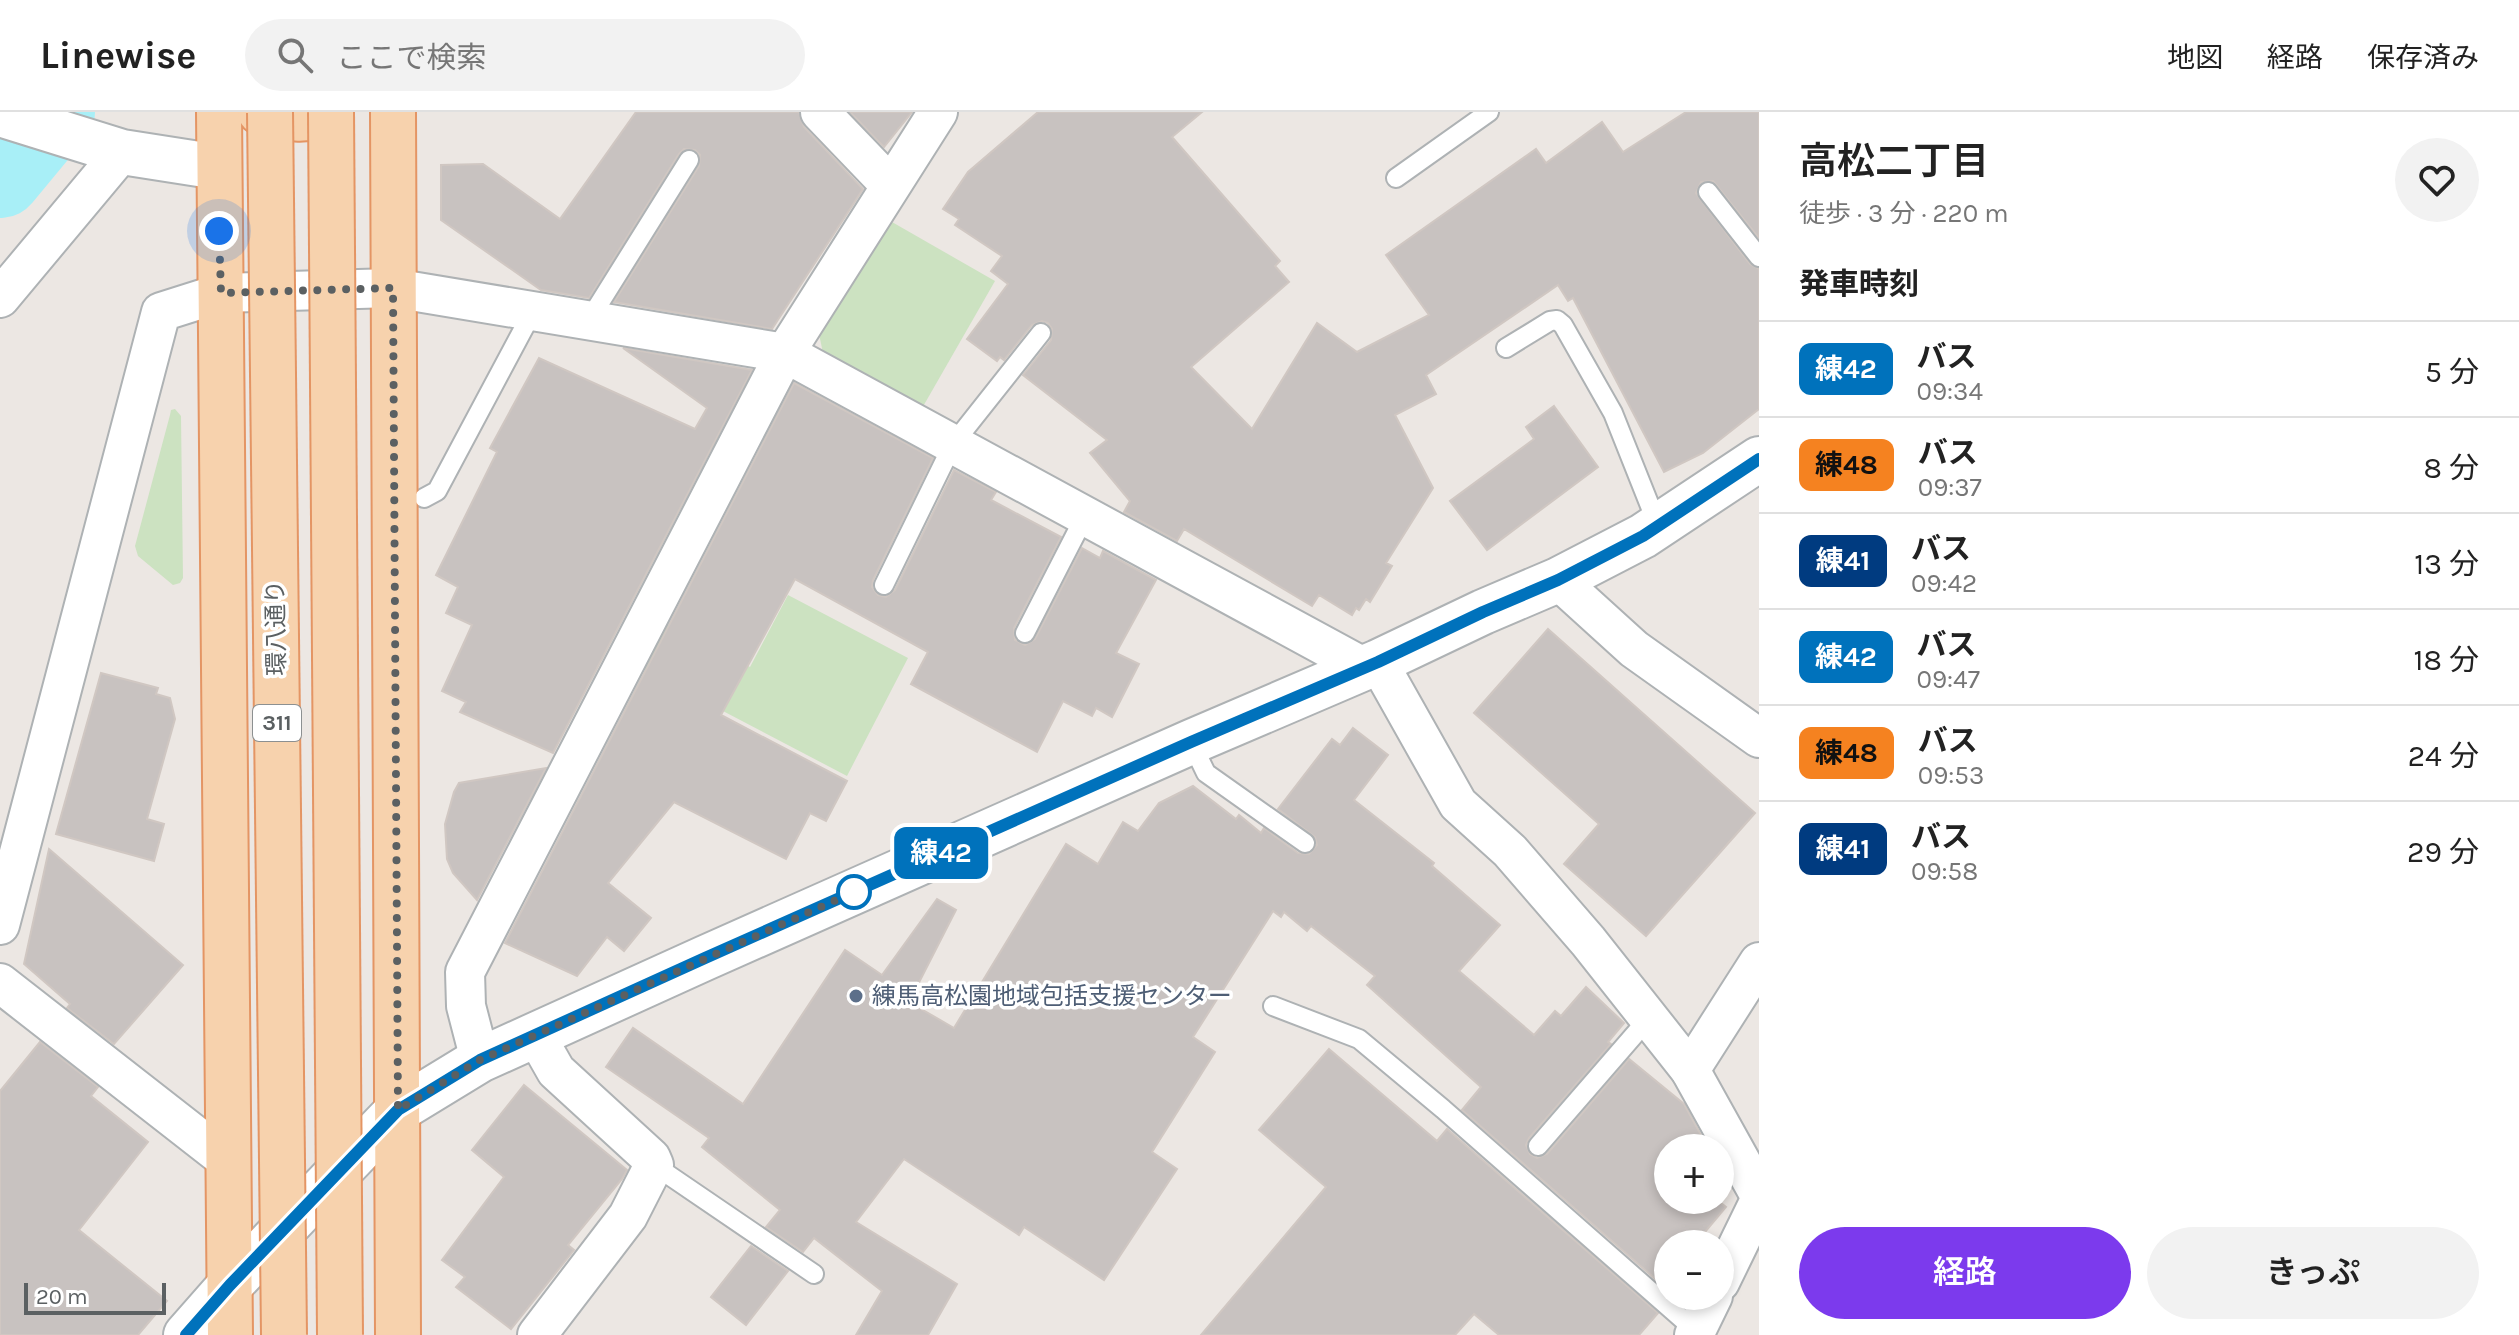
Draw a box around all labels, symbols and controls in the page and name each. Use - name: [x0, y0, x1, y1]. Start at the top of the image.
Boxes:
- search box: [245, 19, 805, 91]
- text: Linewise: [40, 33, 197, 78]
- icon: search: [273, 33, 317, 77]
- text: ここで検索: [337, 40, 487, 76]
- text: 地図: [2167, 41, 2223, 74]
- text: 経路: [2267, 41, 2323, 74]
- text: 保存済み: [2367, 41, 2479, 74]
- button: heart: [2395, 138, 2479, 222]
- text: 高松二丁目: [1799, 139, 1989, 184]
- text: 徒歩 · 3 分 · 220 m: [1799, 198, 2009, 229]
- your location: [199, 211, 239, 251]
- text: 発車時刻: [1799, 266, 1919, 302]
- text: バス: [1917, 339, 1977, 375]
- text: 練42: [1815, 352, 1877, 385]
- text: 5 分: [2425, 354, 2479, 390]
- text: 09:34: [1917, 376, 1983, 407]
- text: バス: [1918, 435, 1978, 471]
- text: 練48: [1815, 448, 1878, 481]
- text: 8 分: [2423, 450, 2479, 486]
- text: 09:37: [1918, 472, 1982, 503]
- text: バス: [1911, 531, 1971, 567]
- text: 練41: [1816, 544, 1870, 577]
- text: 13 分: [2414, 546, 2479, 582]
- text: 09:42: [1911, 568, 1977, 599]
- street label: 環八通り: [261, 580, 291, 676]
- text: バス: [1917, 627, 1977, 663]
- text: 練42: [1815, 640, 1877, 673]
- text: 18 分: [2414, 642, 2479, 678]
- text: 09:47: [1917, 664, 1980, 695]
- road number: 311: [253, 705, 301, 741]
- text: バス: [1918, 723, 1978, 759]
- text: 練48: [1815, 736, 1878, 769]
- text: 24 分: [2408, 738, 2479, 774]
- text: 09:53: [1918, 760, 1984, 791]
- text: バス: [1911, 819, 1971, 855]
- line badge: 練42: [895, 827, 987, 879]
- text: 練41: [1816, 832, 1870, 865]
- text: 29 分: [2407, 834, 2479, 870]
- text: 練42: [910, 836, 972, 869]
- text: 09:58: [1911, 856, 1978, 887]
- unlabelled marker: [837, 875, 871, 909]
- place label: 練馬高松園地域包括支援センター: [872, 982, 1232, 1010]
- marker: 練馬高松園地域包括支援センター: [847, 987, 865, 1005]
- map controls: [1654, 1134, 1734, 1310]
- button: +: [1654, 1134, 1734, 1214]
- button: 経路: [1799, 1227, 2131, 1319]
- button: きっぷ: [2147, 1227, 2479, 1319]
- button: −: [1654, 1230, 1734, 1310]
- scale bar: [24, 1279, 166, 1315]
- text: 20 m: [36, 1284, 88, 1310]

